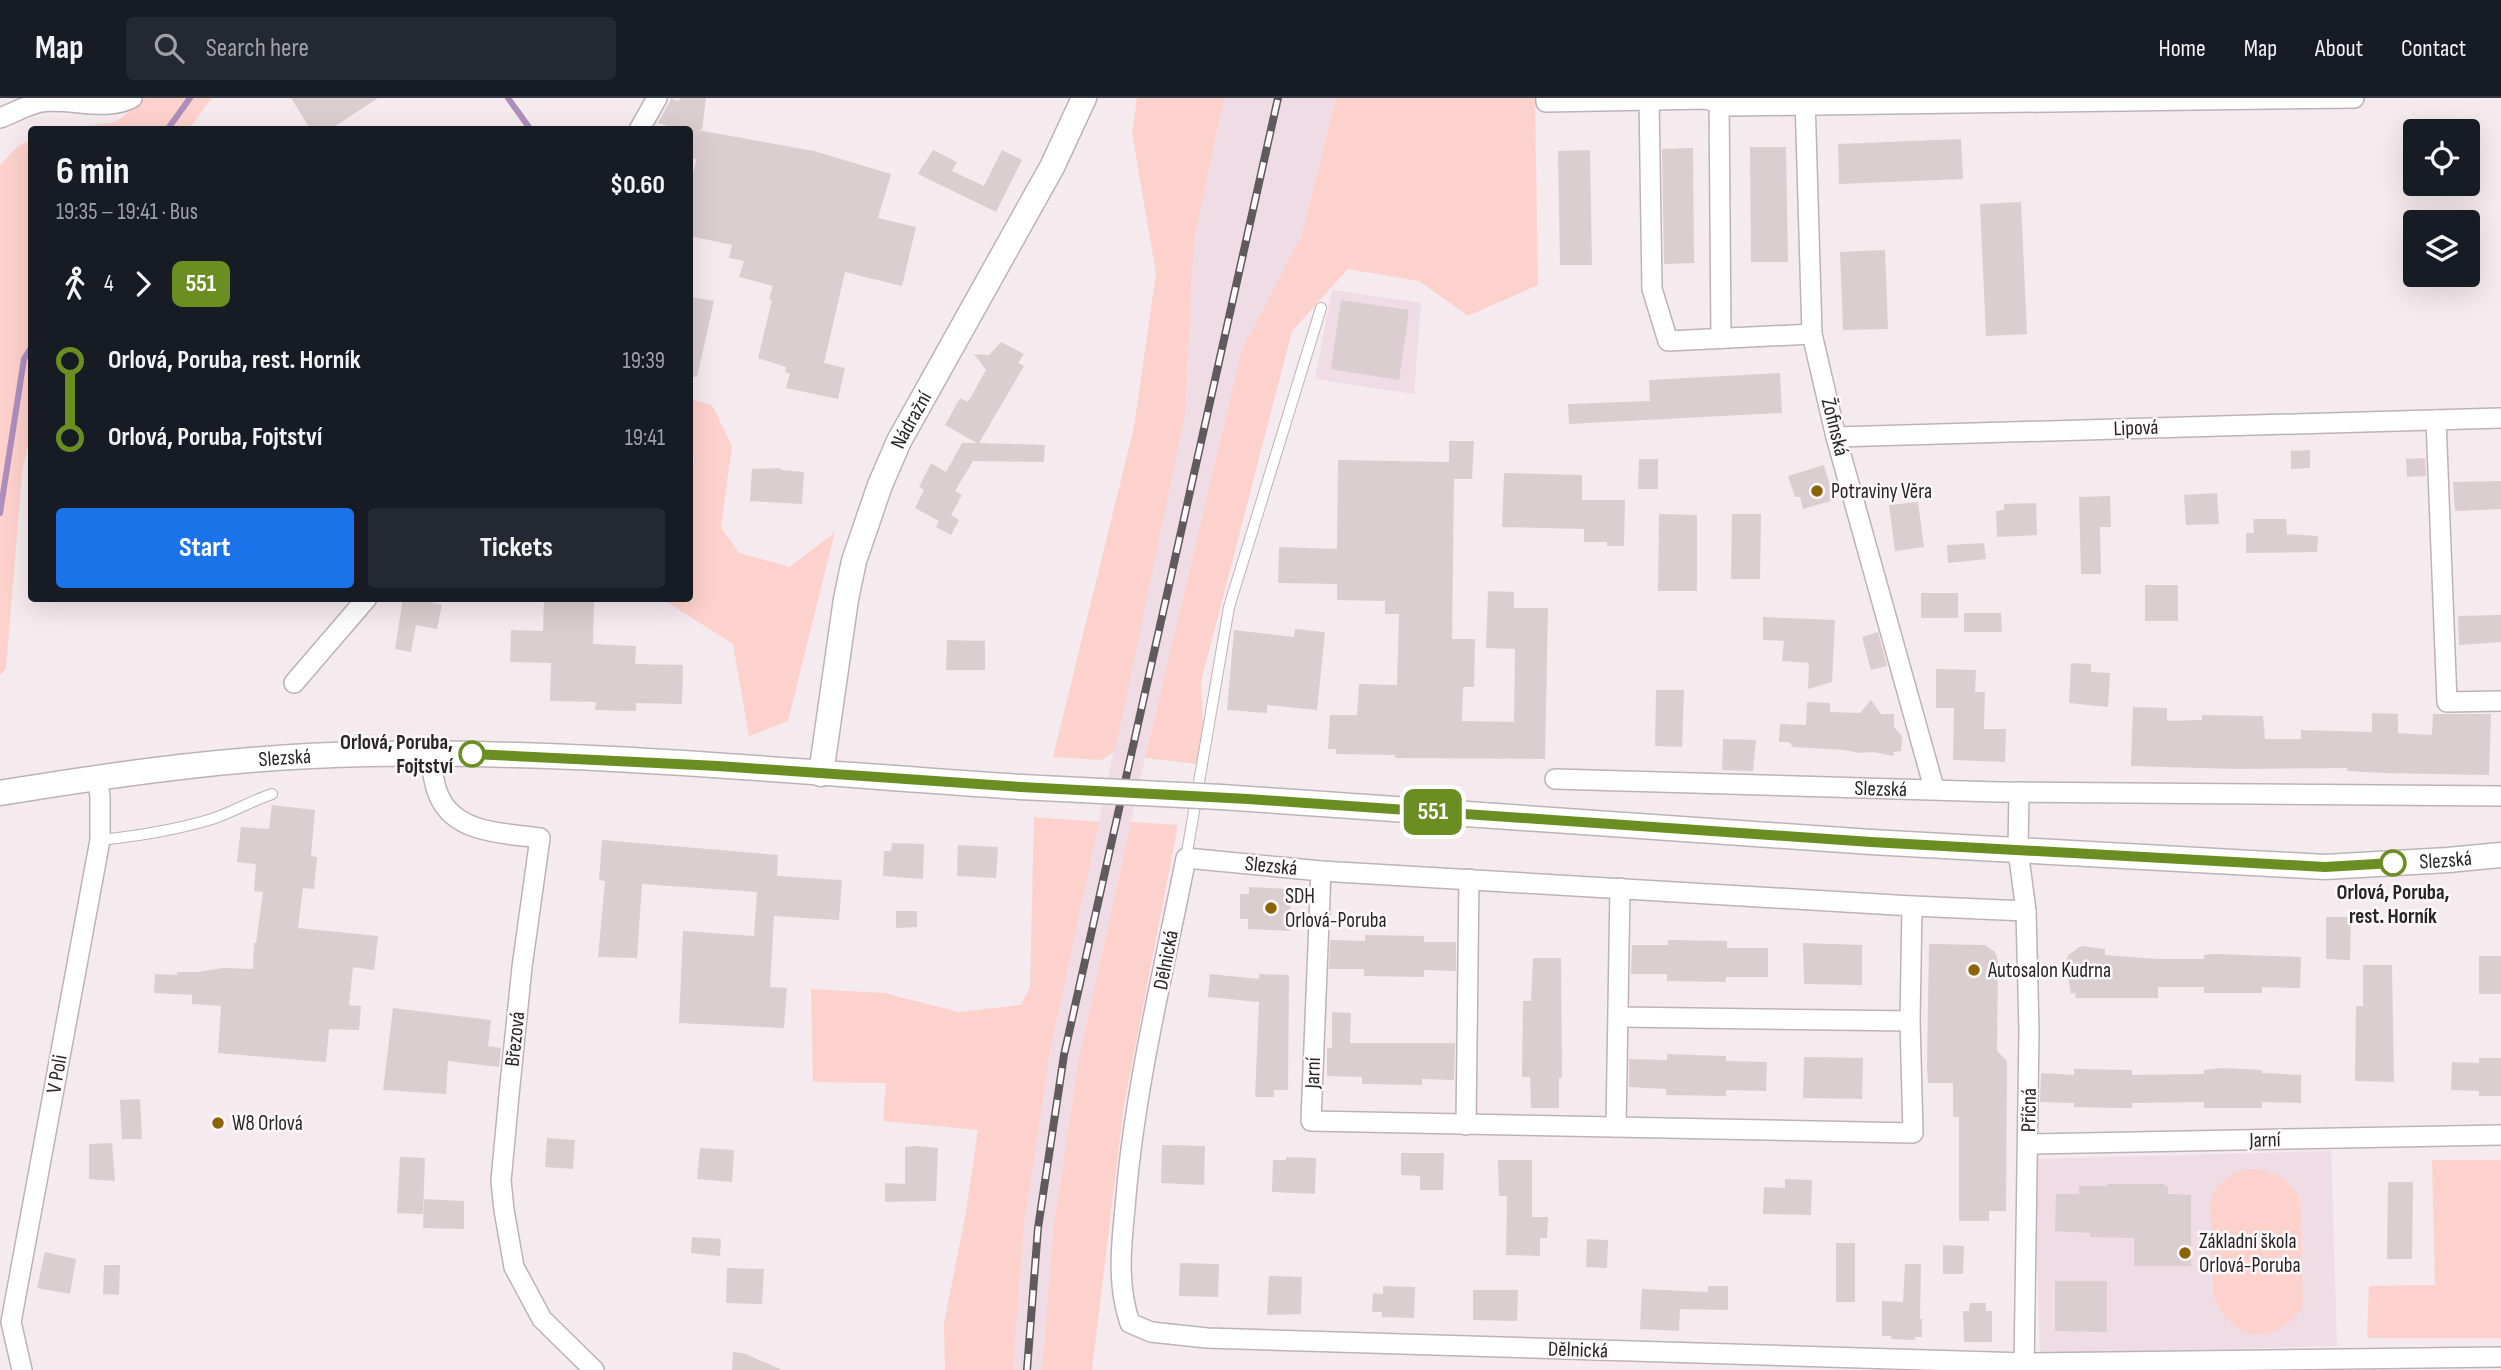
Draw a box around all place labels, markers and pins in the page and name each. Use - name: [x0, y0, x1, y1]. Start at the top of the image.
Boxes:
- place label: Potraviny Věra: [1831, 479, 1932, 504]
- marker: Potraviny Věra: [1809, 483, 1825, 499]
- place label: Orlová, Poruba, Fojtství: [340, 730, 454, 779]
- marker: Orlová, Poruba, Fojtství: [459, 741, 485, 767]
- marker: Orlová, Poruba, rest. Horník: [2380, 850, 2406, 876]
- place label: Orlová, Poruba, rest. Horník: [2337, 880, 2450, 929]
- place label: SDH Orlová-Poruba: [1285, 884, 1387, 933]
- marker: SDH Orlová-Poruba: [1263, 900, 1279, 916]
- place label: Autosalon Kudrna: [1987, 958, 2111, 983]
- marker: Autosalon Kudrna: [1966, 962, 1982, 978]
- place label: W8 Orlová: [232, 1111, 303, 1136]
- marker: W8 Orlová: [210, 1115, 226, 1131]
- place label: Základní škola Orlová-Poruba: [2199, 1229, 2301, 1278]
- marker: Základní škola Orlová-Poruba: [2177, 1245, 2193, 1261]

